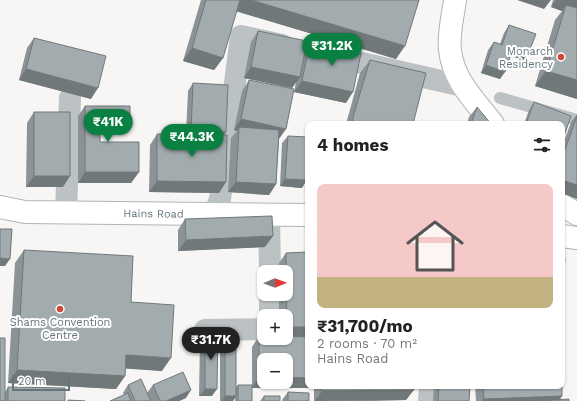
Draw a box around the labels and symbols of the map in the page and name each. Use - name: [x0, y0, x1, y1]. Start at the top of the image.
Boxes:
- pin: ₹31.2K: [299, 33, 365, 67]
- place label: Monarch Residency: [499, 45, 553, 71]
- marker: Monarch Residency: [556, 52, 566, 62]
- pin: ₹41K: [84, 109, 132, 143]
- pin: ₹44.3K: [159, 124, 225, 158]
- street label: Hains Road: [123, 207, 184, 221]
- north arrow: [257, 265, 293, 301]
- marker: Shams Convention Centre: [55, 304, 65, 314]
- place label: Shams Convention Centre: [10, 316, 110, 342]
- pin: ₹31.7K: [178, 327, 244, 361]
- scale bar: [12, 373, 70, 392]

